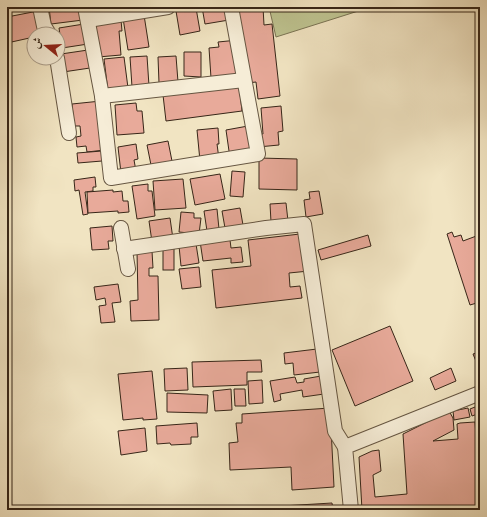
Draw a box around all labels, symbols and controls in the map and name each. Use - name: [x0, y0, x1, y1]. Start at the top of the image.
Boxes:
- north arrow: [26, 26, 66, 66]
- text: ش: [28, 35, 45, 50]

